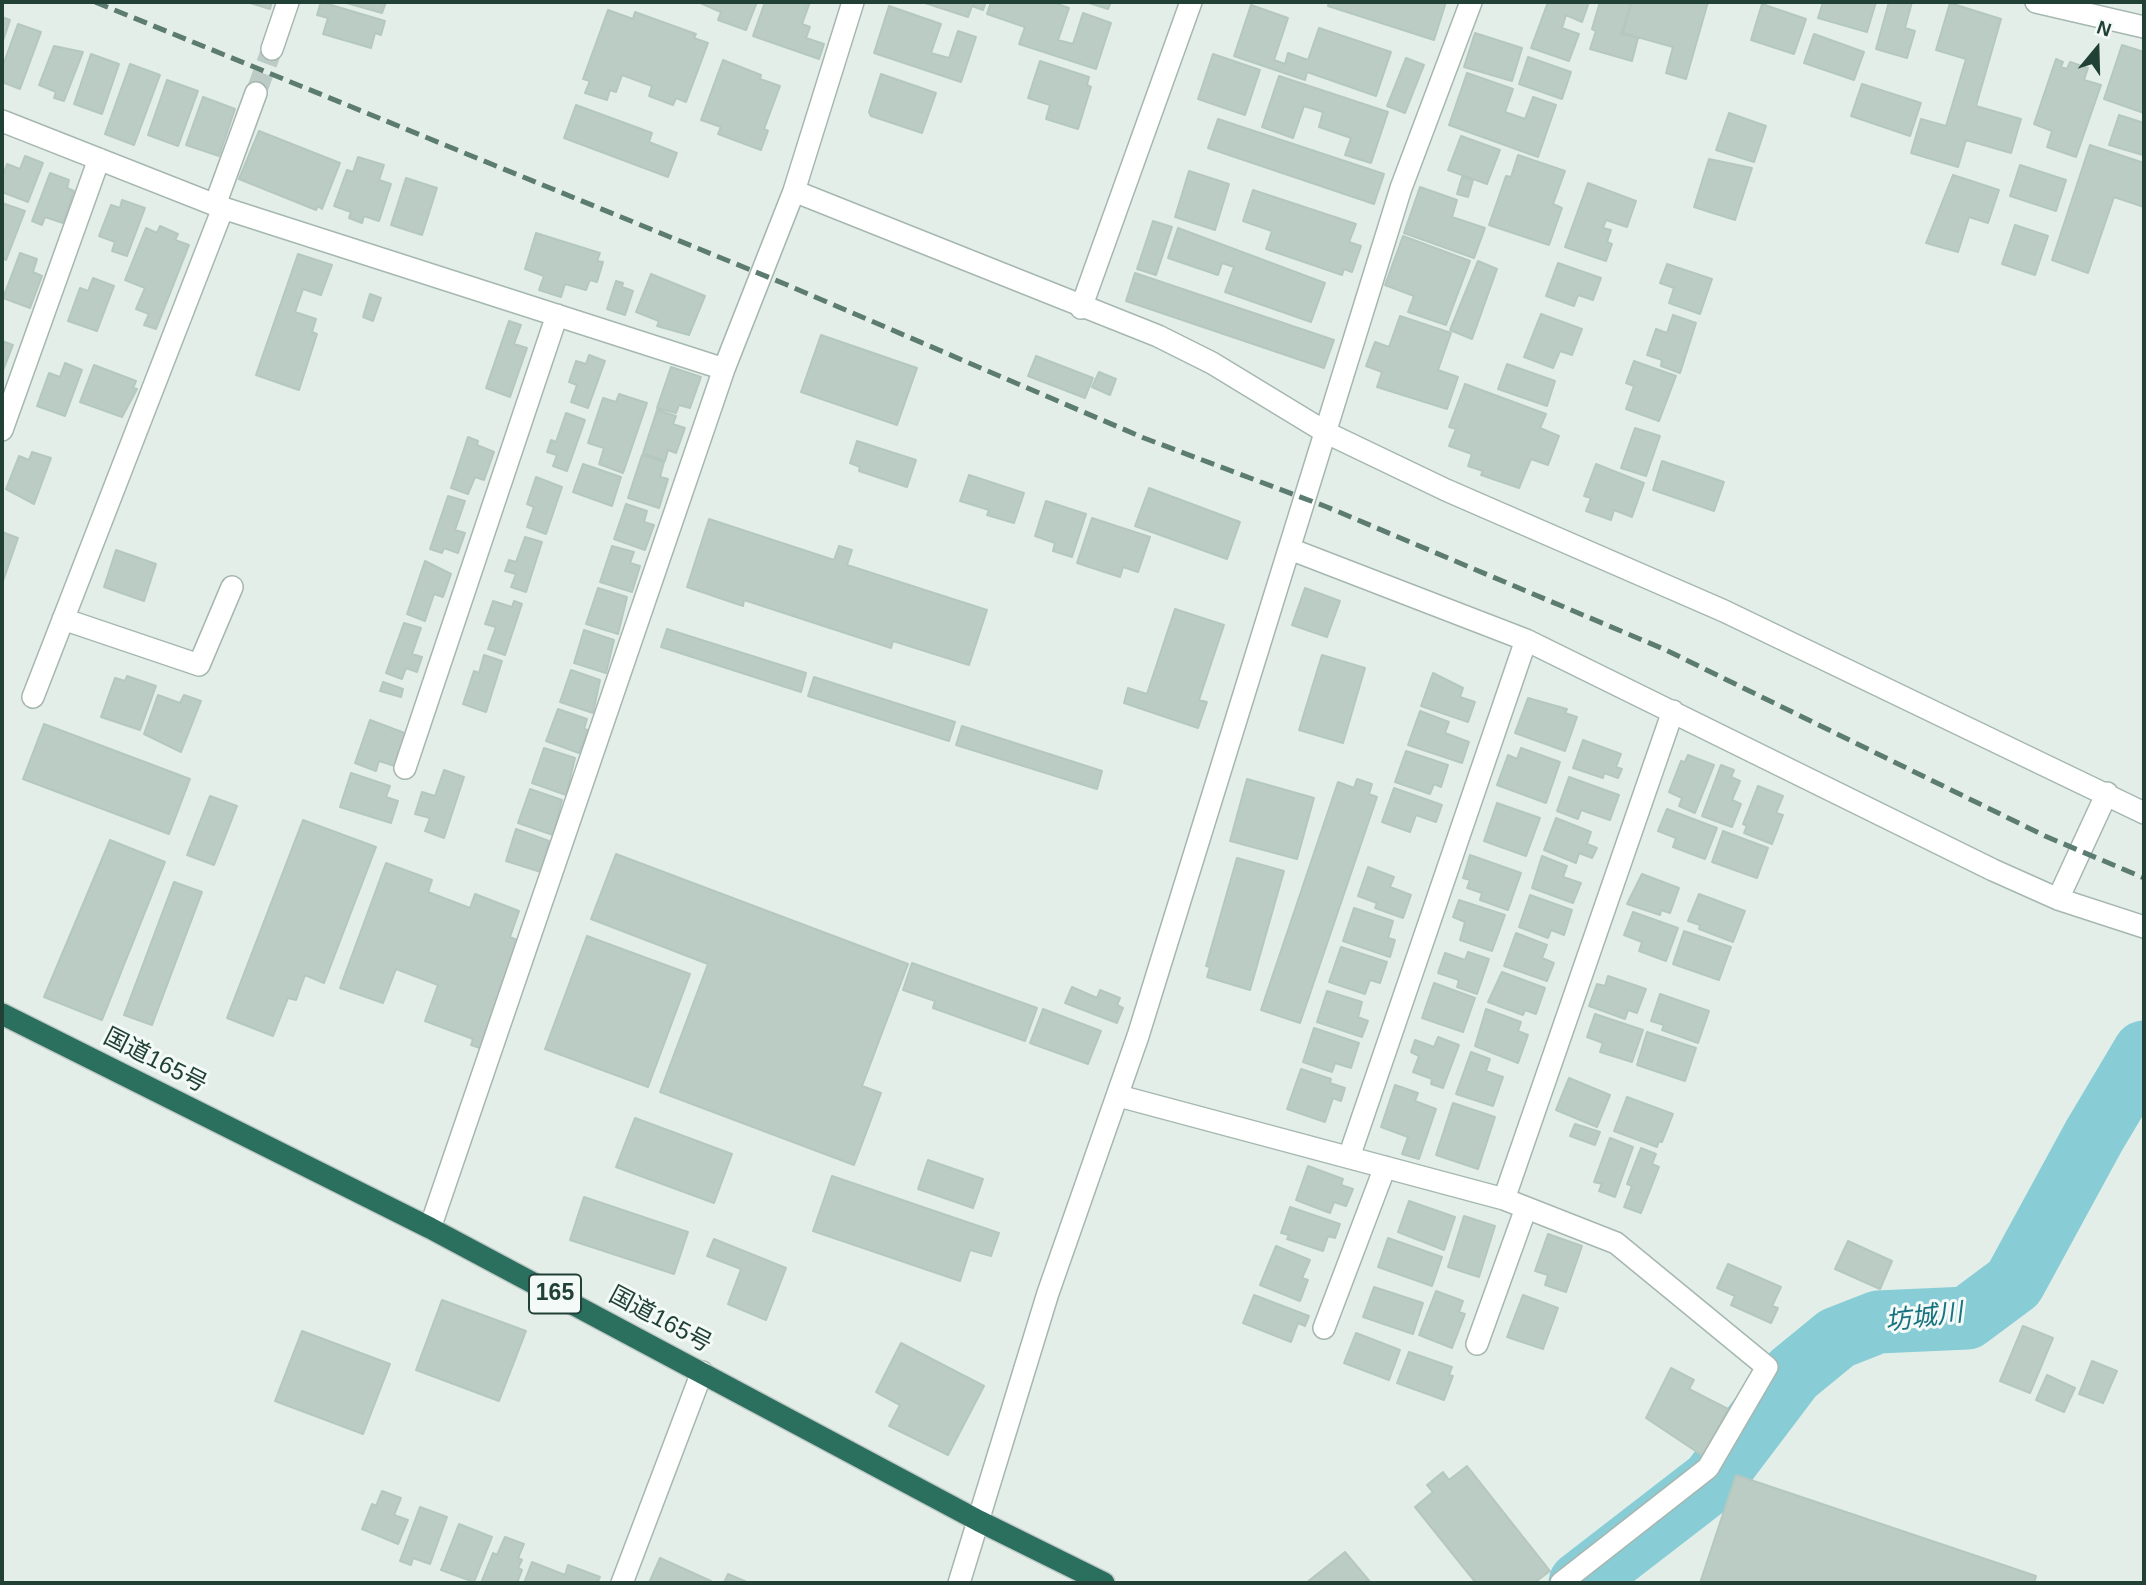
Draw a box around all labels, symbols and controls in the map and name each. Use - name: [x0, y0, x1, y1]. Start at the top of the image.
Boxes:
- north arrow: [2062, 14, 2132, 84]
- text: N: [2094, 17, 2114, 41]
- street label: 国道165号: [99, 1023, 211, 1099]
- road number: 165: [529, 1274, 581, 1314]
- street label: 国道165号: [604, 1281, 716, 1359]
- water label: 坊城川: [1883, 1298, 1965, 1338]

